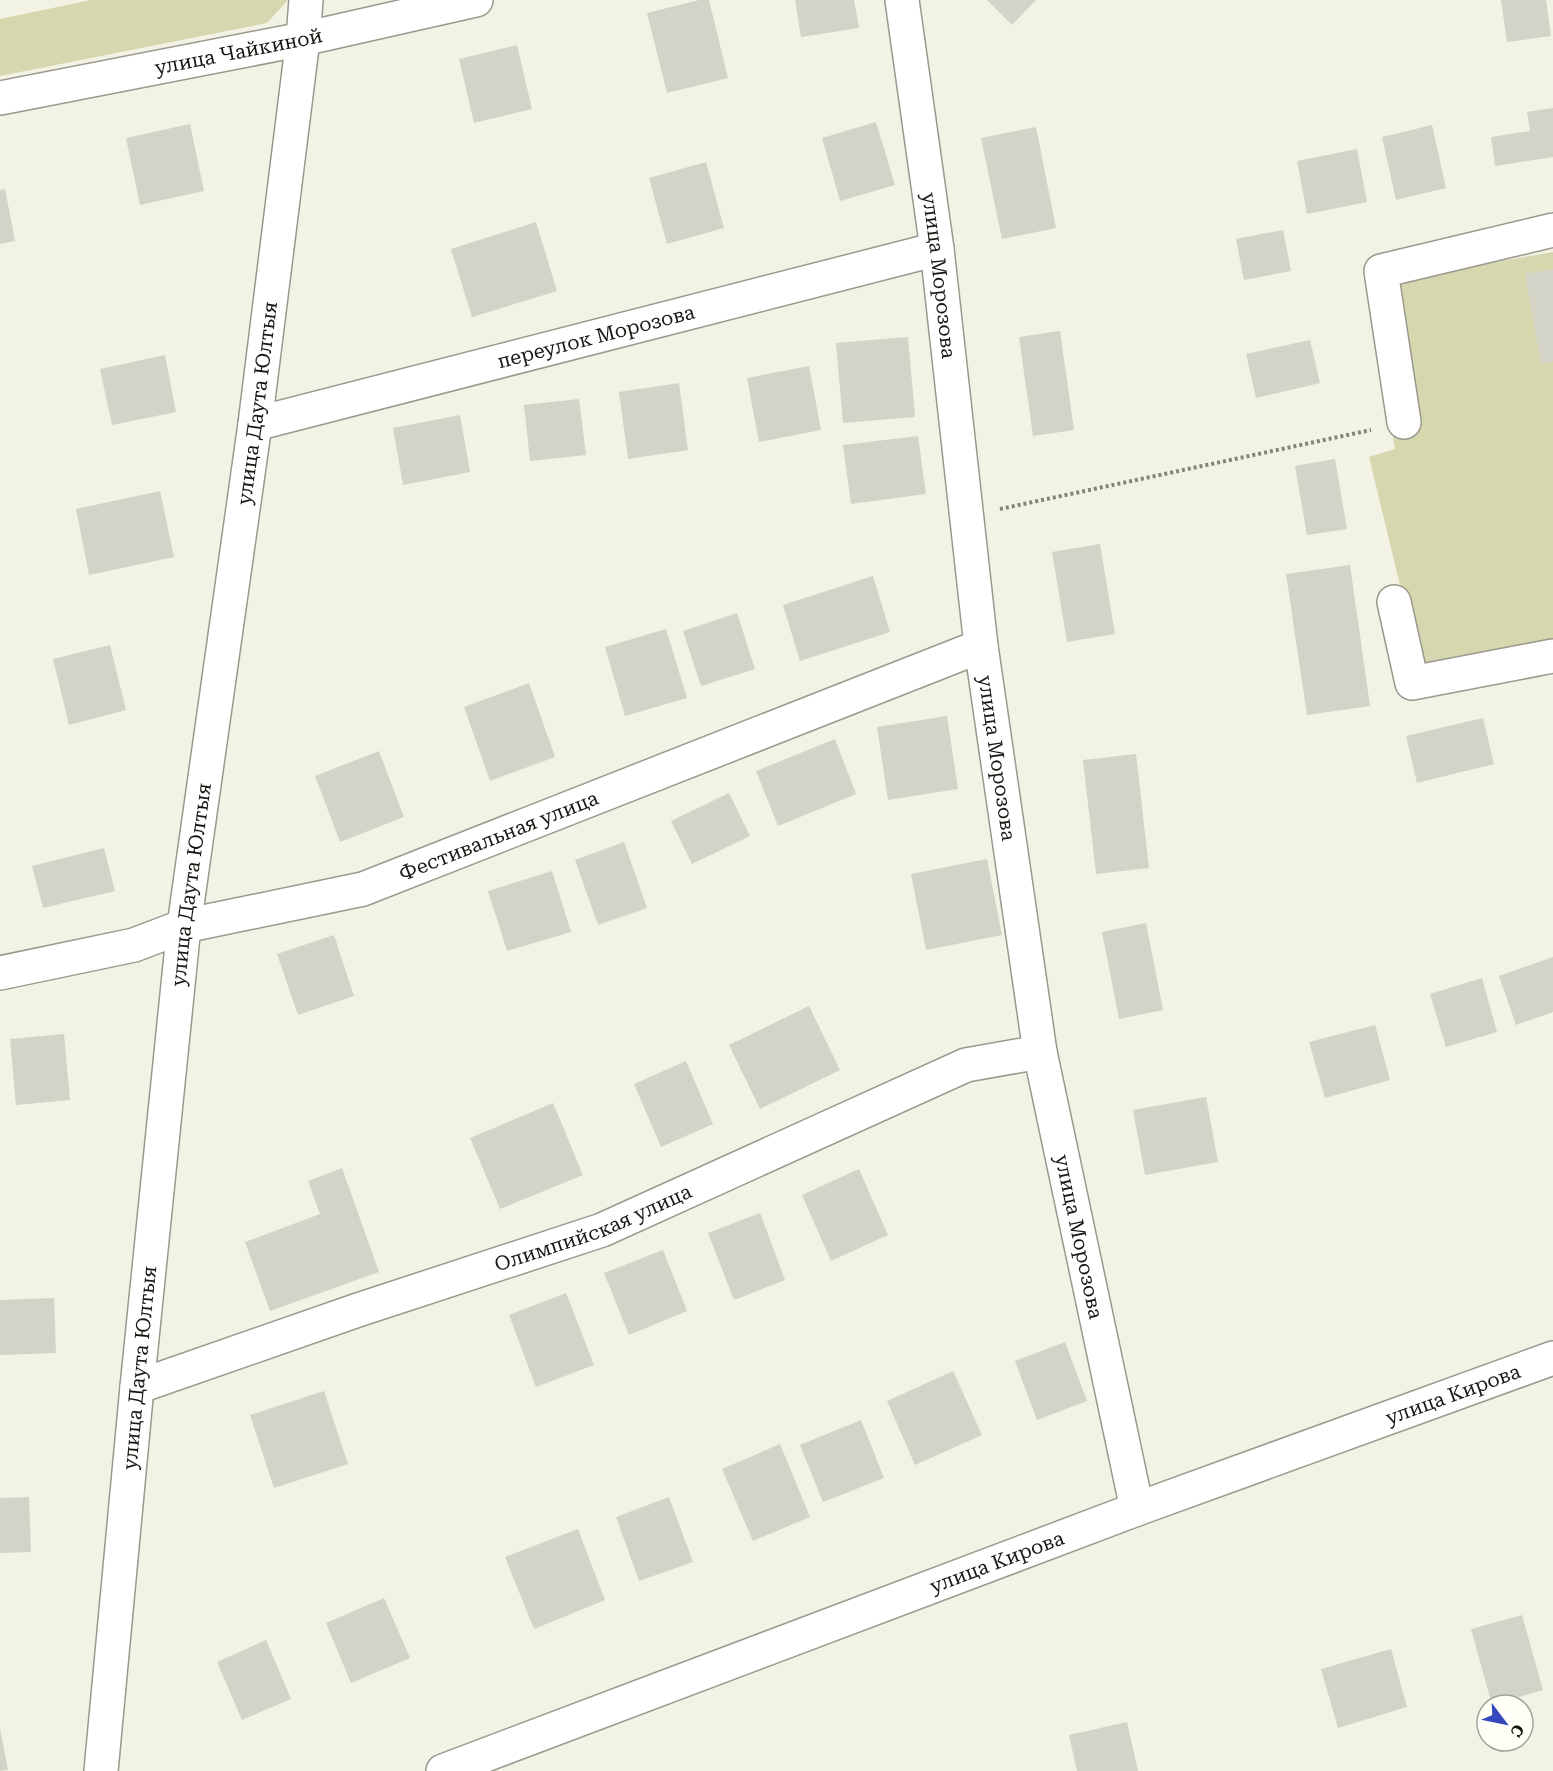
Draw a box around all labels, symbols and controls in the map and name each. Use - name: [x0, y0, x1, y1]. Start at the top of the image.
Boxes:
- street label: улица Чайкиной: [153, 23, 325, 80]
- street label: улица Морозова: [917, 191, 961, 360]
- street label: улица Даута Юлтыя: [232, 300, 282, 506]
- street label: переулок Морозова: [495, 300, 697, 373]
- street label: улица Морозова: [973, 673, 1021, 843]
- street label: улица Даута Юлтыя: [166, 781, 216, 987]
- street label: Фестивальная улица: [396, 786, 602, 886]
- street label: улица Морозова: [1050, 1152, 1108, 1321]
- street label: Олимпийская улица: [491, 1179, 695, 1276]
- street label: улица Даута Юлтыя: [117, 1265, 161, 1471]
- street label: улица Кирова: [1382, 1359, 1524, 1430]
- street label: улица Кирова: [926, 1526, 1067, 1598]
- north arrow: [1475, 1693, 1535, 1753]
- text: С: [1506, 1721, 1528, 1740]

